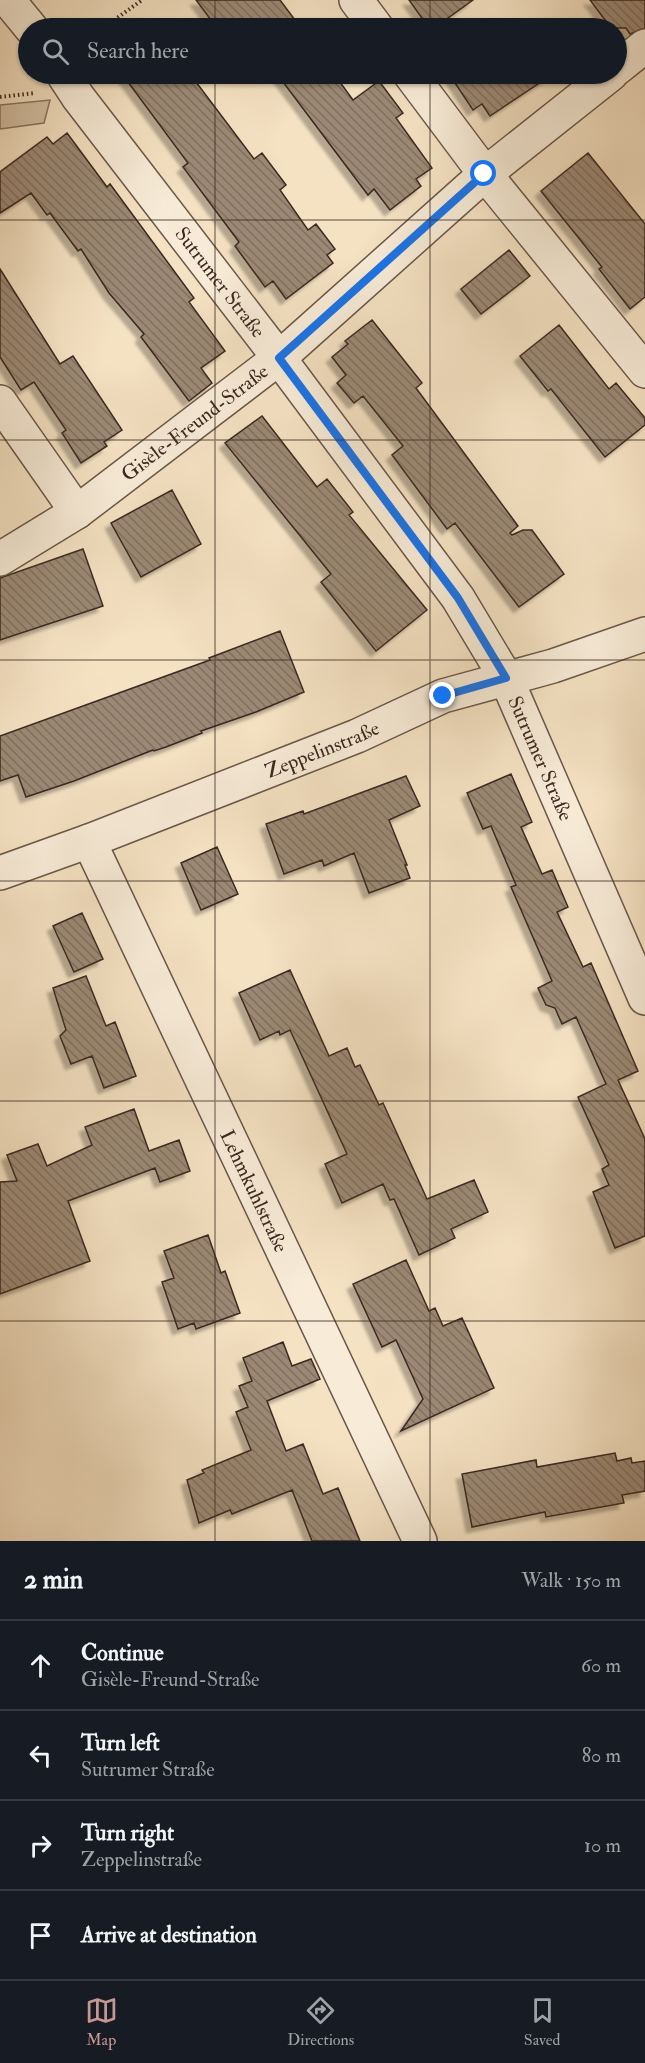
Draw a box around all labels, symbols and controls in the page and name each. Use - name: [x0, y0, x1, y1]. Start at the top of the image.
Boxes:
- search box: [18, 18, 627, 84]
- icon: search: [39, 35, 72, 68]
- text: Search here: [87, 37, 189, 65]
- route start: [470, 160, 496, 186]
- street label: Sutrumer Straße: [169, 222, 271, 343]
- street label: Gisèle-Freund-Straße: [116, 359, 273, 487]
- route end: [429, 682, 455, 708]
- street label: Sutrumer Straße: [502, 692, 578, 825]
- street label: Zeppelinstraße: [262, 715, 383, 784]
- street label: Lehmkuhlstraße: [214, 1126, 294, 1256]
- text: 2 min: [24, 1564, 83, 1596]
- text: Walk · 150 m: [521, 1568, 621, 1593]
- text: Continue: [81, 1639, 164, 1667]
- icon: ahead: [24, 1649, 57, 1682]
- text: 60 m: [581, 1653, 621, 1678]
- text: Gisèle-Freund-Straße: [81, 1667, 259, 1692]
- text: Turn left: [81, 1729, 160, 1757]
- icon: left: [24, 1739, 57, 1772]
- text: 80 m: [582, 1743, 621, 1768]
- text: Sutrumer Straße: [81, 1757, 215, 1782]
- text: Turn right: [81, 1819, 174, 1847]
- icon: right: [24, 1829, 57, 1862]
- text: 10 m: [584, 1833, 621, 1858]
- text: Zeppelinstraße: [81, 1847, 202, 1872]
- icon: arrive: [24, 1919, 57, 1952]
- text: Arrive at destination: [81, 1921, 257, 1949]
- tab: Map: [85, 1994, 118, 2050]
- tab: Directions: [287, 1994, 354, 2050]
- tab: Saved: [524, 1994, 560, 2050]

